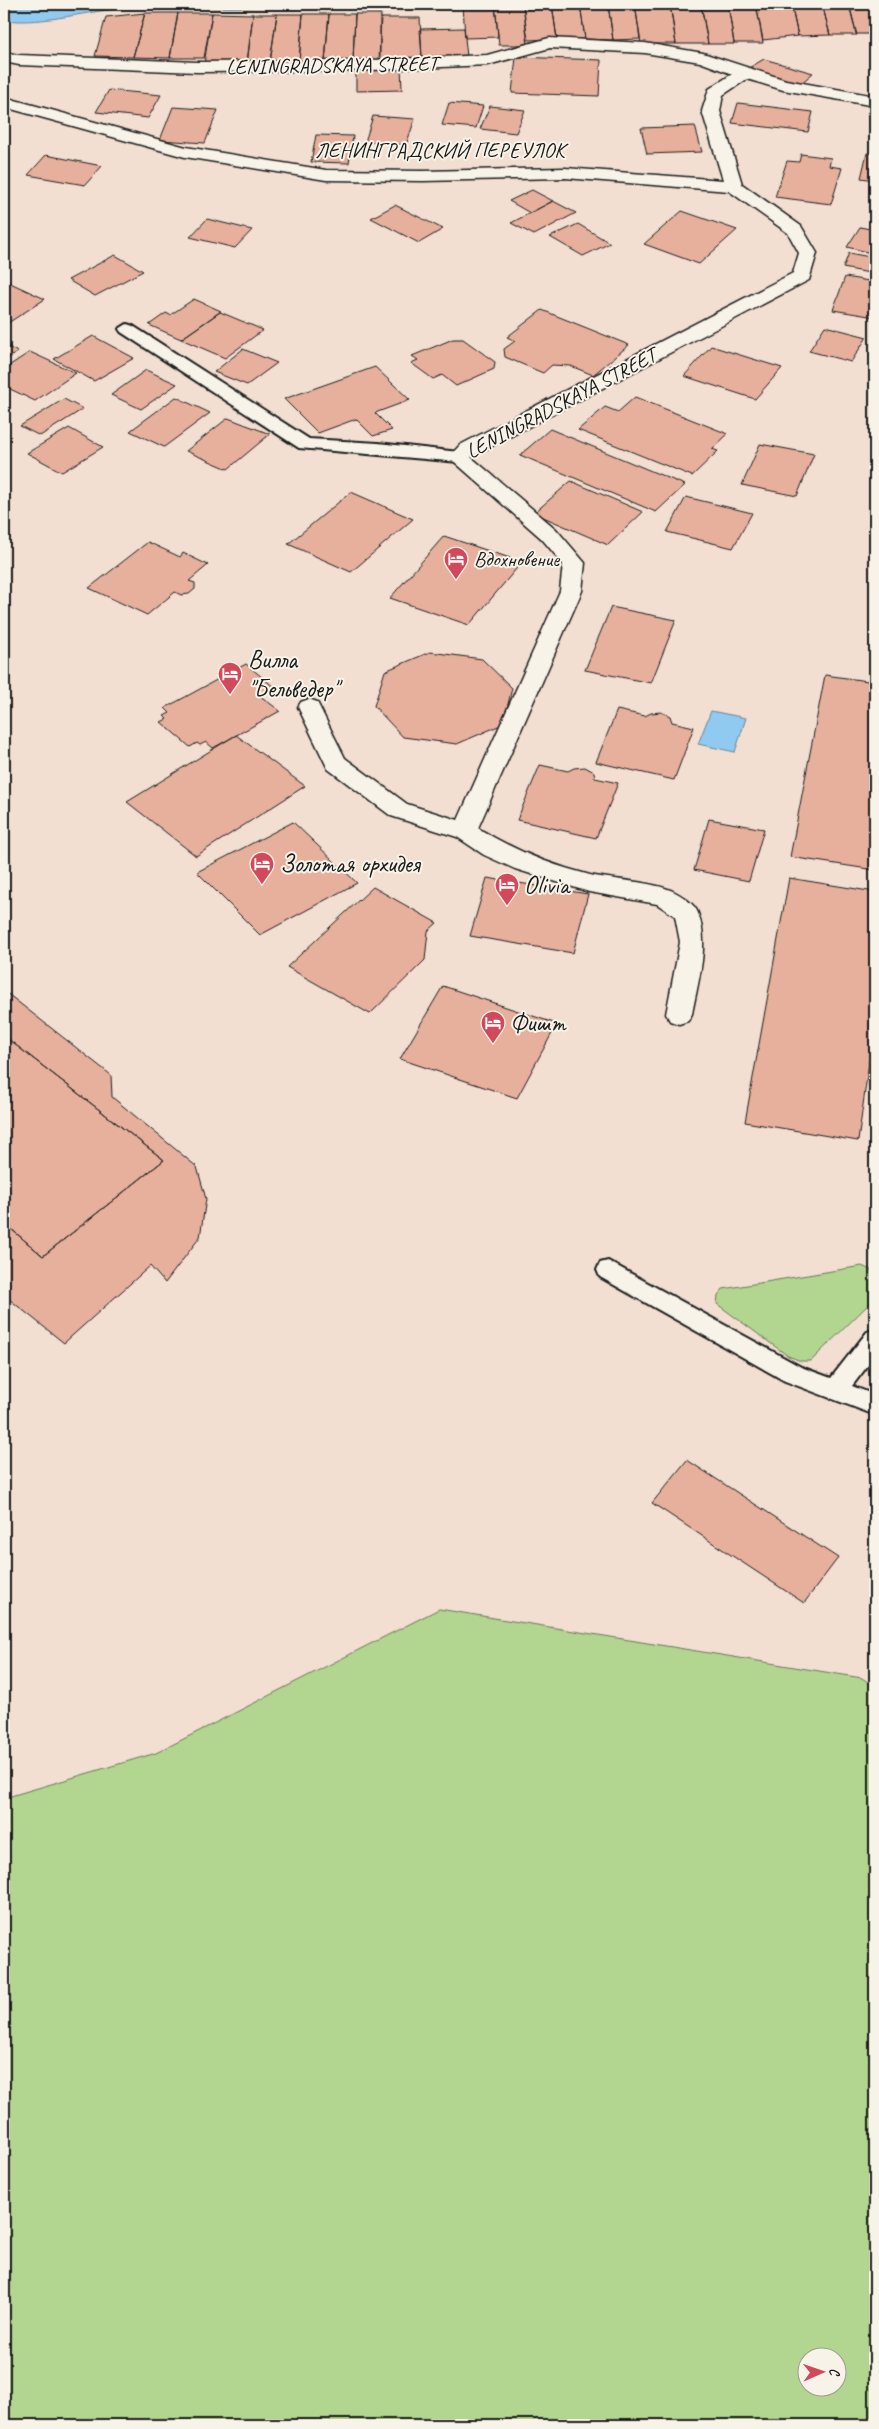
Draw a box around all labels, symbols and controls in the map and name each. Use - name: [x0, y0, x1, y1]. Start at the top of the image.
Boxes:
- street label: LENINGRADSKAYA STREET: [226, 50, 442, 80]
- street label: ЛЕНИНГРАДСКИЙ ПЕРЕУЛОК: [315, 137, 569, 163]
- street label: LENINGRADSKAYA STREET: [461, 340, 664, 464]
- hotel icon: Вдохновение: [443, 546, 469, 580]
- place label: Вдохновение: [474, 546, 560, 572]
- place label: Вилла "Бельведер": [248, 644, 343, 705]
- hotel icon: Вилла "Бельведер": [217, 661, 243, 695]
- place label: Золотая орхидея: [280, 848, 422, 880]
- hotel icon: Золотая орхидея: [249, 851, 275, 885]
- place label: Olivia: [524, 869, 572, 901]
- hotel icon: Olivia: [494, 872, 520, 906]
- place label: Фишт: [510, 1007, 567, 1039]
- hotel icon: Фишт: [480, 1010, 506, 1044]
- north arrow: [796, 2346, 846, 2396]
- text: С: [826, 2368, 843, 2377]

